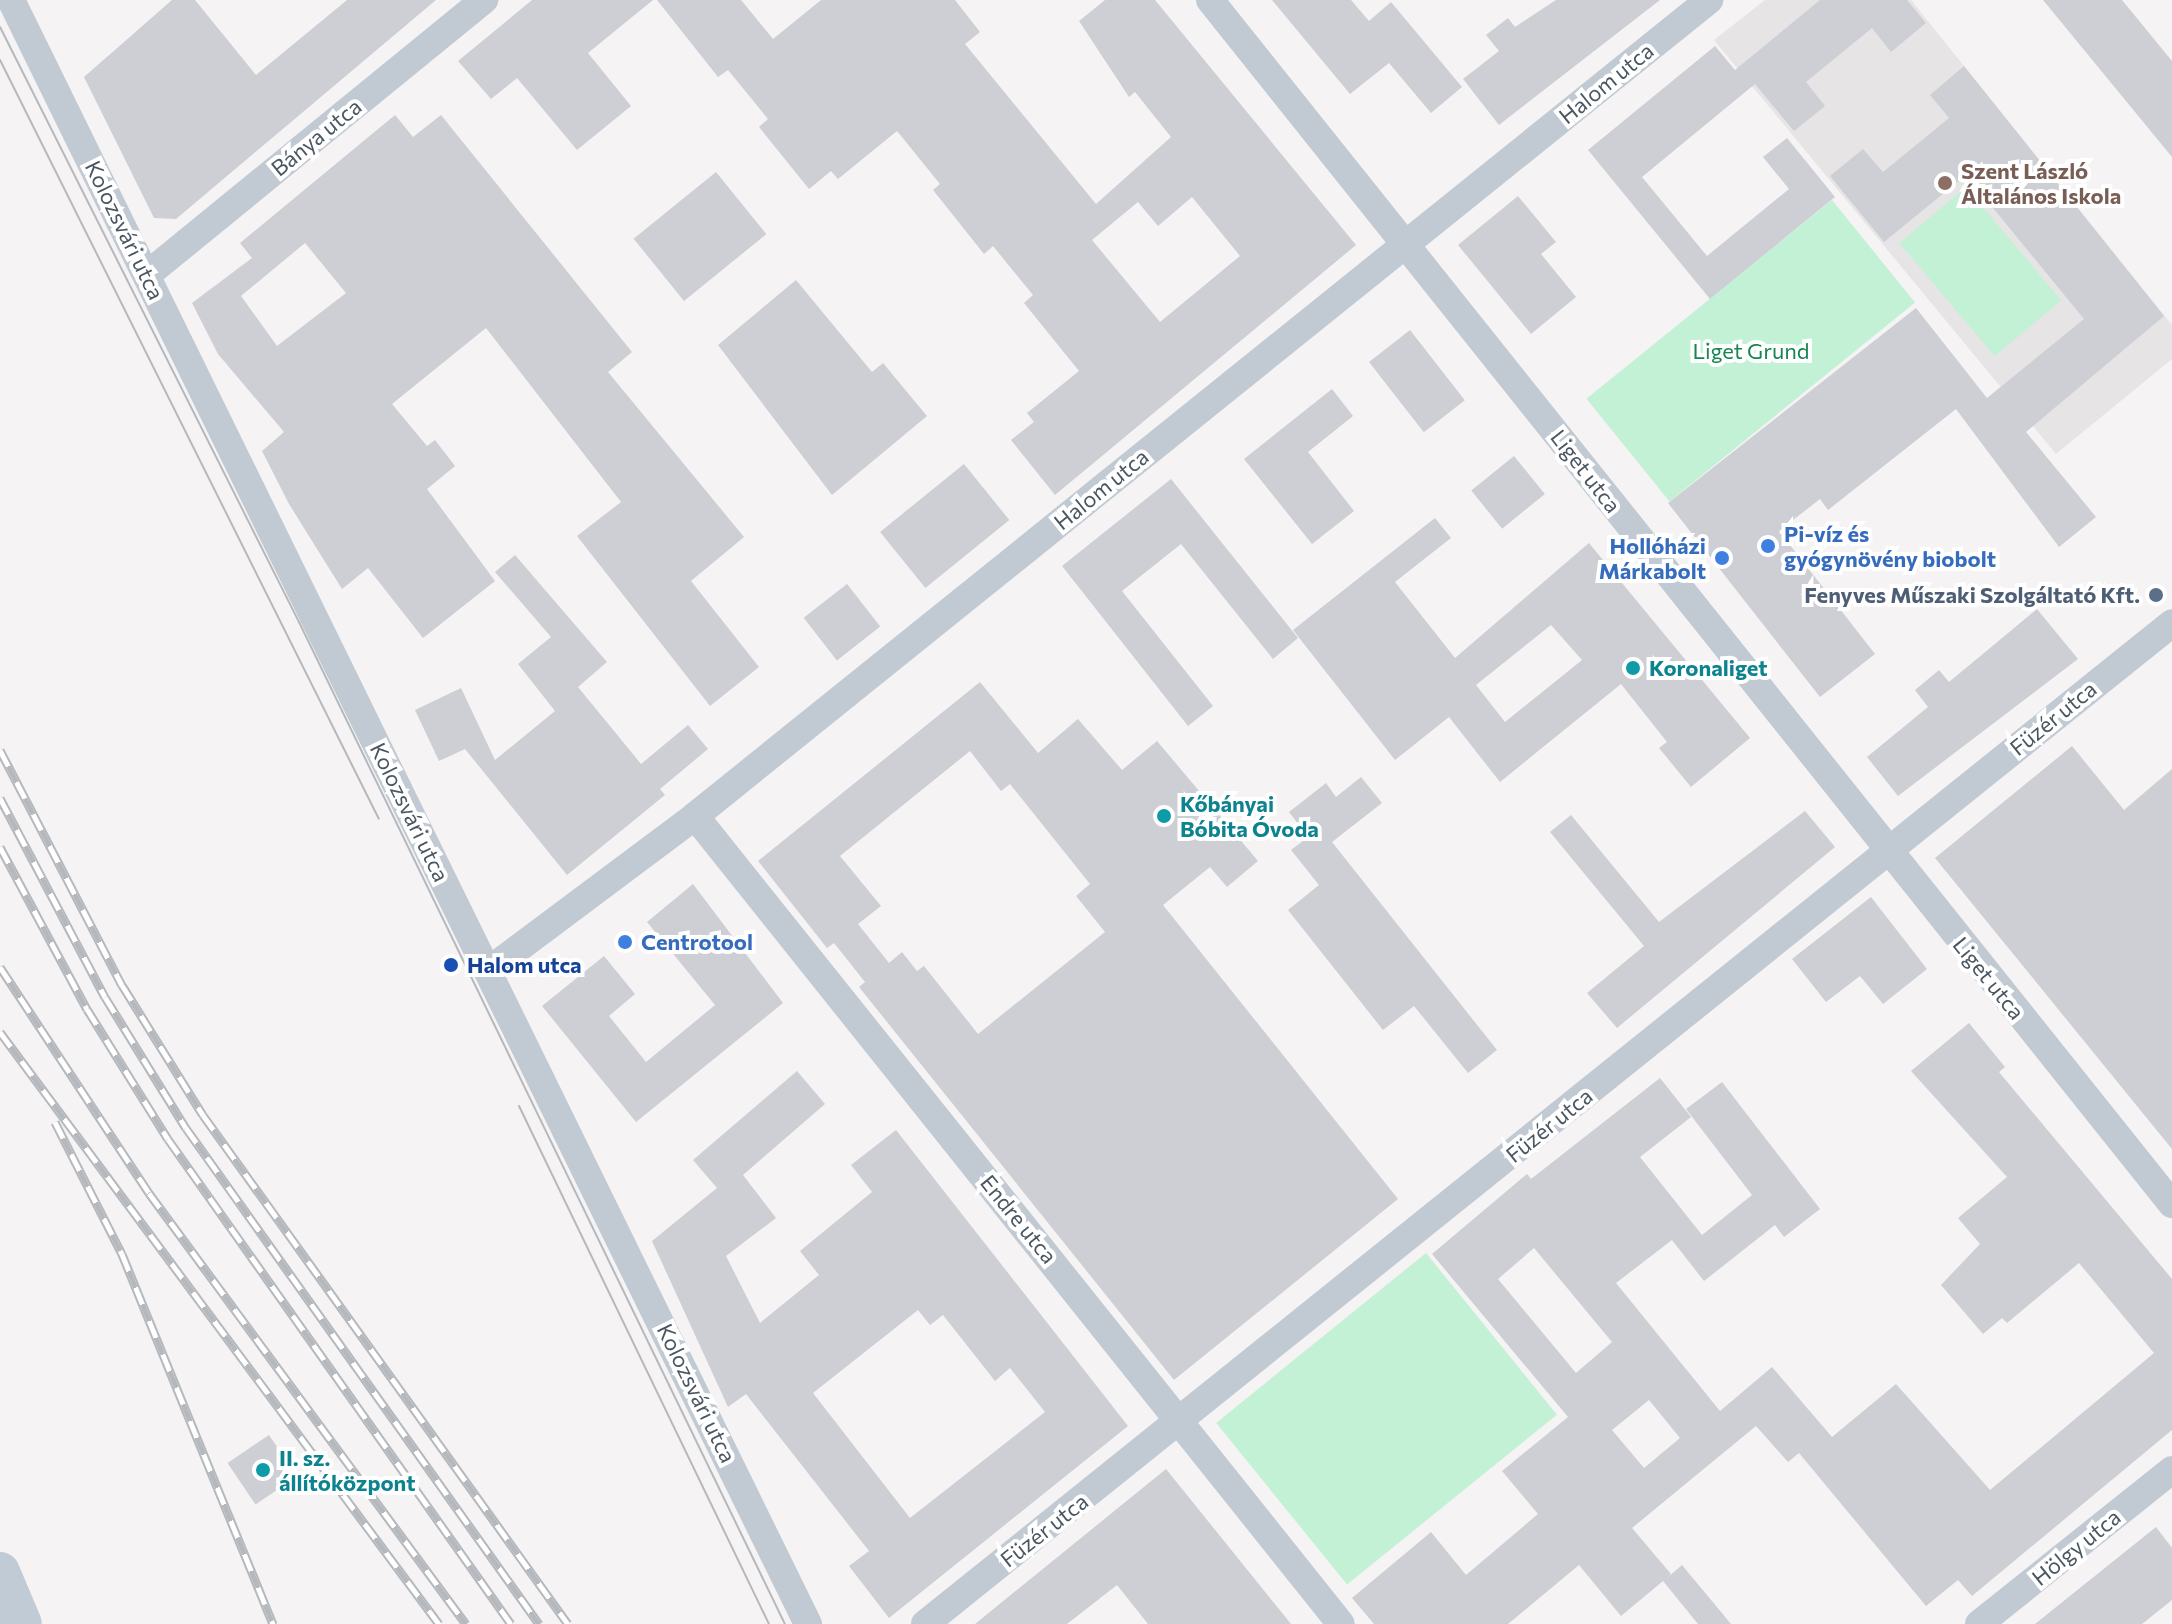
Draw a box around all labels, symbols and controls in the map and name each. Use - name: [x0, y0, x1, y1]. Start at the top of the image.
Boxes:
- street label: Halom utca: [1554, 37, 1658, 129]
- street label: Bánya utca: [266, 93, 366, 181]
- street label: Kolozsvári utca: [80, 156, 170, 304]
- place label: Szent László Általános Iskola: [1961, 157, 2121, 208]
- marker: Szent László Általános Iskola: [1936, 174, 1954, 192]
- park label: Liget Grund: [1692, 338, 1810, 364]
- street label: Liget utca: [1545, 424, 1627, 518]
- street label: Halom utca: [1049, 443, 1153, 535]
- place label: Pi-víz és gyógynövény biobolt: [1784, 520, 1996, 572]
- place label: Hollóházi Márkabolt: [1599, 532, 1706, 584]
- marker: Pi-víz és gyógynövény biobolt: [1759, 537, 1777, 555]
- marker: Hollóházi Márkabolt: [1713, 549, 1731, 567]
- place label: Fenyves Műszaki Szolgáltató Kft.: [1804, 582, 2140, 608]
- marker: Fenyves Műszaki Szolgáltató Kft.: [2147, 586, 2165, 604]
- place label: Koronaliget: [1649, 655, 1768, 681]
- marker: Koronaliget: [1624, 659, 1642, 677]
- street label: Füzér utca: [2004, 675, 2102, 761]
- street label: Kolozsvári utca: [365, 738, 455, 886]
- place label: Kőbányai Bóbita Óvoda: [1180, 790, 1319, 842]
- marker: Kőbányai Bóbita Óvoda: [1155, 807, 1173, 825]
- place label: Centrotool: [641, 929, 753, 955]
- street label: Liget utca: [1948, 932, 2030, 1024]
- marker: Centrotool: [616, 933, 634, 951]
- place label: Halom utca: [467, 952, 582, 978]
- marker: Halom utca: [442, 956, 460, 974]
- street label: Füzér utca: [1500, 1082, 1598, 1168]
- street label: Endre utca: [975, 1169, 1063, 1269]
- street label: Kolozsvári utca: [652, 1319, 742, 1467]
- place label: II. sz. állítóközpont: [279, 1444, 416, 1496]
- marker: II. sz. állítóközpont: [254, 1461, 272, 1479]
- street label: Füzér utca: [995, 1488, 1093, 1572]
- street label: Hölgy utca: [2026, 1503, 2126, 1591]

